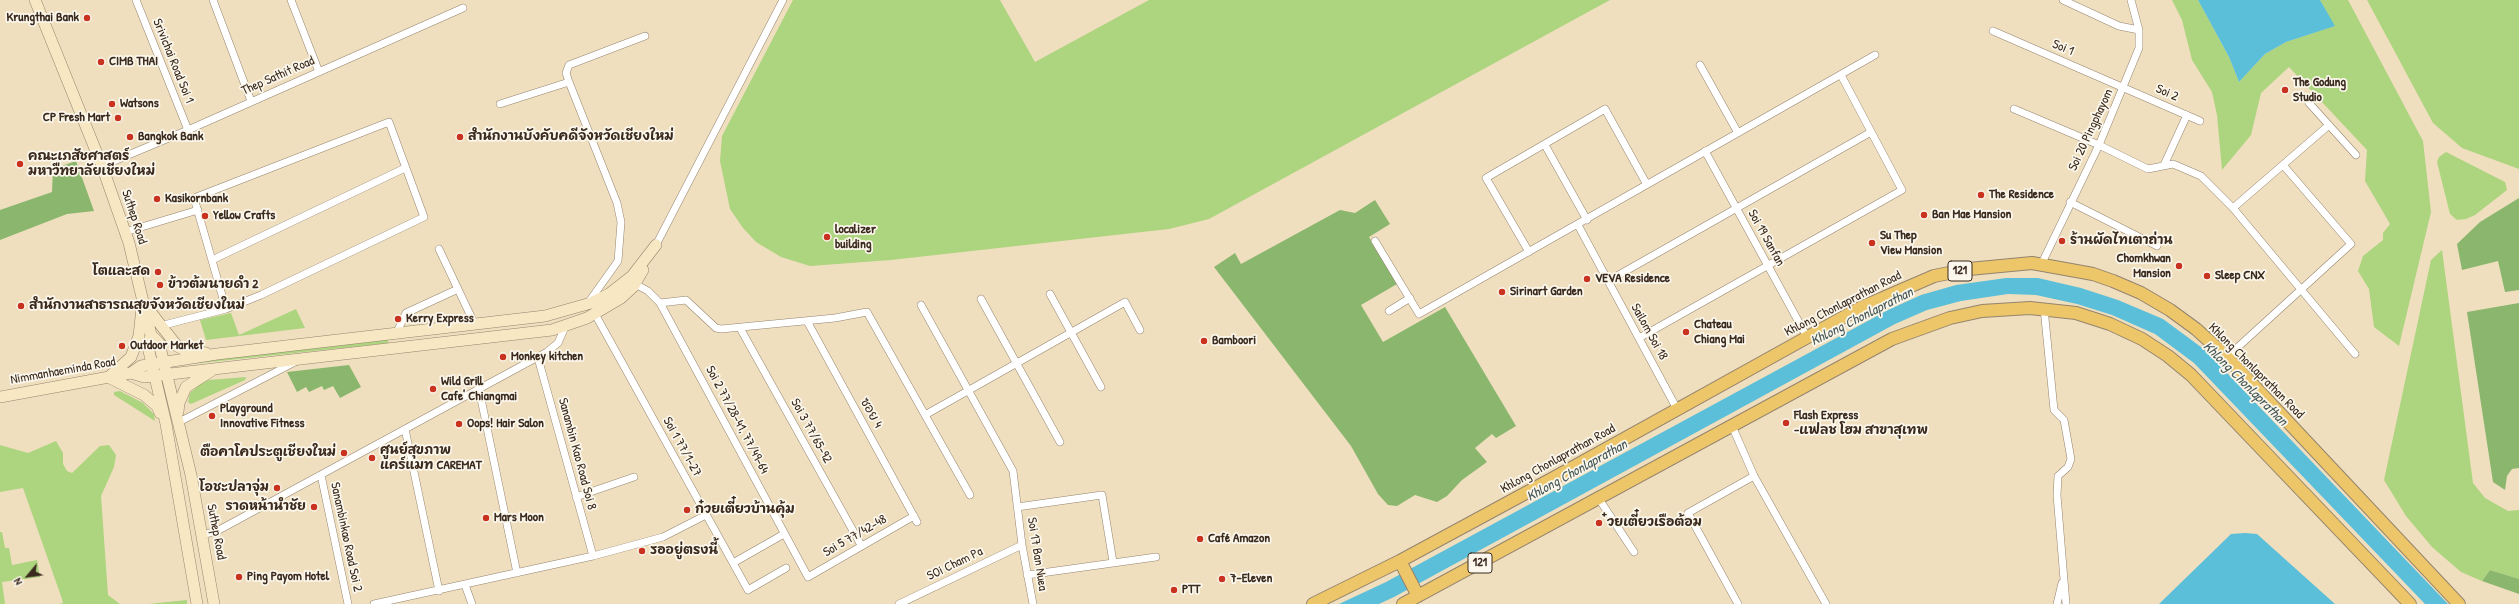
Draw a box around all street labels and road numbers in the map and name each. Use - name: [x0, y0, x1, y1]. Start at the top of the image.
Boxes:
- street label: Srivichai Road Soi 1: [149, 17, 197, 105]
- street label: Soi 1: [2050, 37, 2076, 59]
- street label: Thep Sathit Road: [239, 53, 317, 99]
- street label: Soi 2: [2153, 81, 2181, 105]
- street label: Soi 20 Pingphayom: [2065, 87, 2117, 173]
- street label: Suthep Road: [118, 188, 150, 246]
- street label: Soi 19 Sanfan: [1744, 207, 1788, 269]
- road number: 121: [1948, 261, 1972, 281]
- street label: Khlong Chonlaprathan Road: [1782, 268, 1904, 340]
- street label: Sailom Soi 18: [1627, 301, 1671, 363]
- street label: Khlong Chonlaprathan Road: [2205, 320, 2307, 422]
- street label: Nimmanhaeminda Road: [9, 354, 117, 388]
- street label: Soi 2 77/28-41, 77/49-64: [702, 363, 772, 477]
- street label: ซอย 4: [856, 395, 886, 431]
- street label: Sanambin Kao Road Soi 8: [555, 396, 599, 512]
- street label: Soi 3 77/65-92: [787, 396, 835, 466]
- street label: Soi 1 77/1-27: [659, 414, 705, 480]
- street label: Khlong Chonlaprathan Road: [1498, 421, 1618, 497]
- street label: Sanambinkao Road Soi 2: [327, 481, 365, 593]
- street label: Suthep Road: [203, 503, 229, 561]
- street label: Soi 5 77/42-48: [820, 512, 890, 560]
- street label: Soi 17 Ban Nuea: [1023, 516, 1051, 592]
- street label: SOi Cham Pa: [925, 544, 985, 584]
- road number: 121: [1468, 553, 1492, 573]

